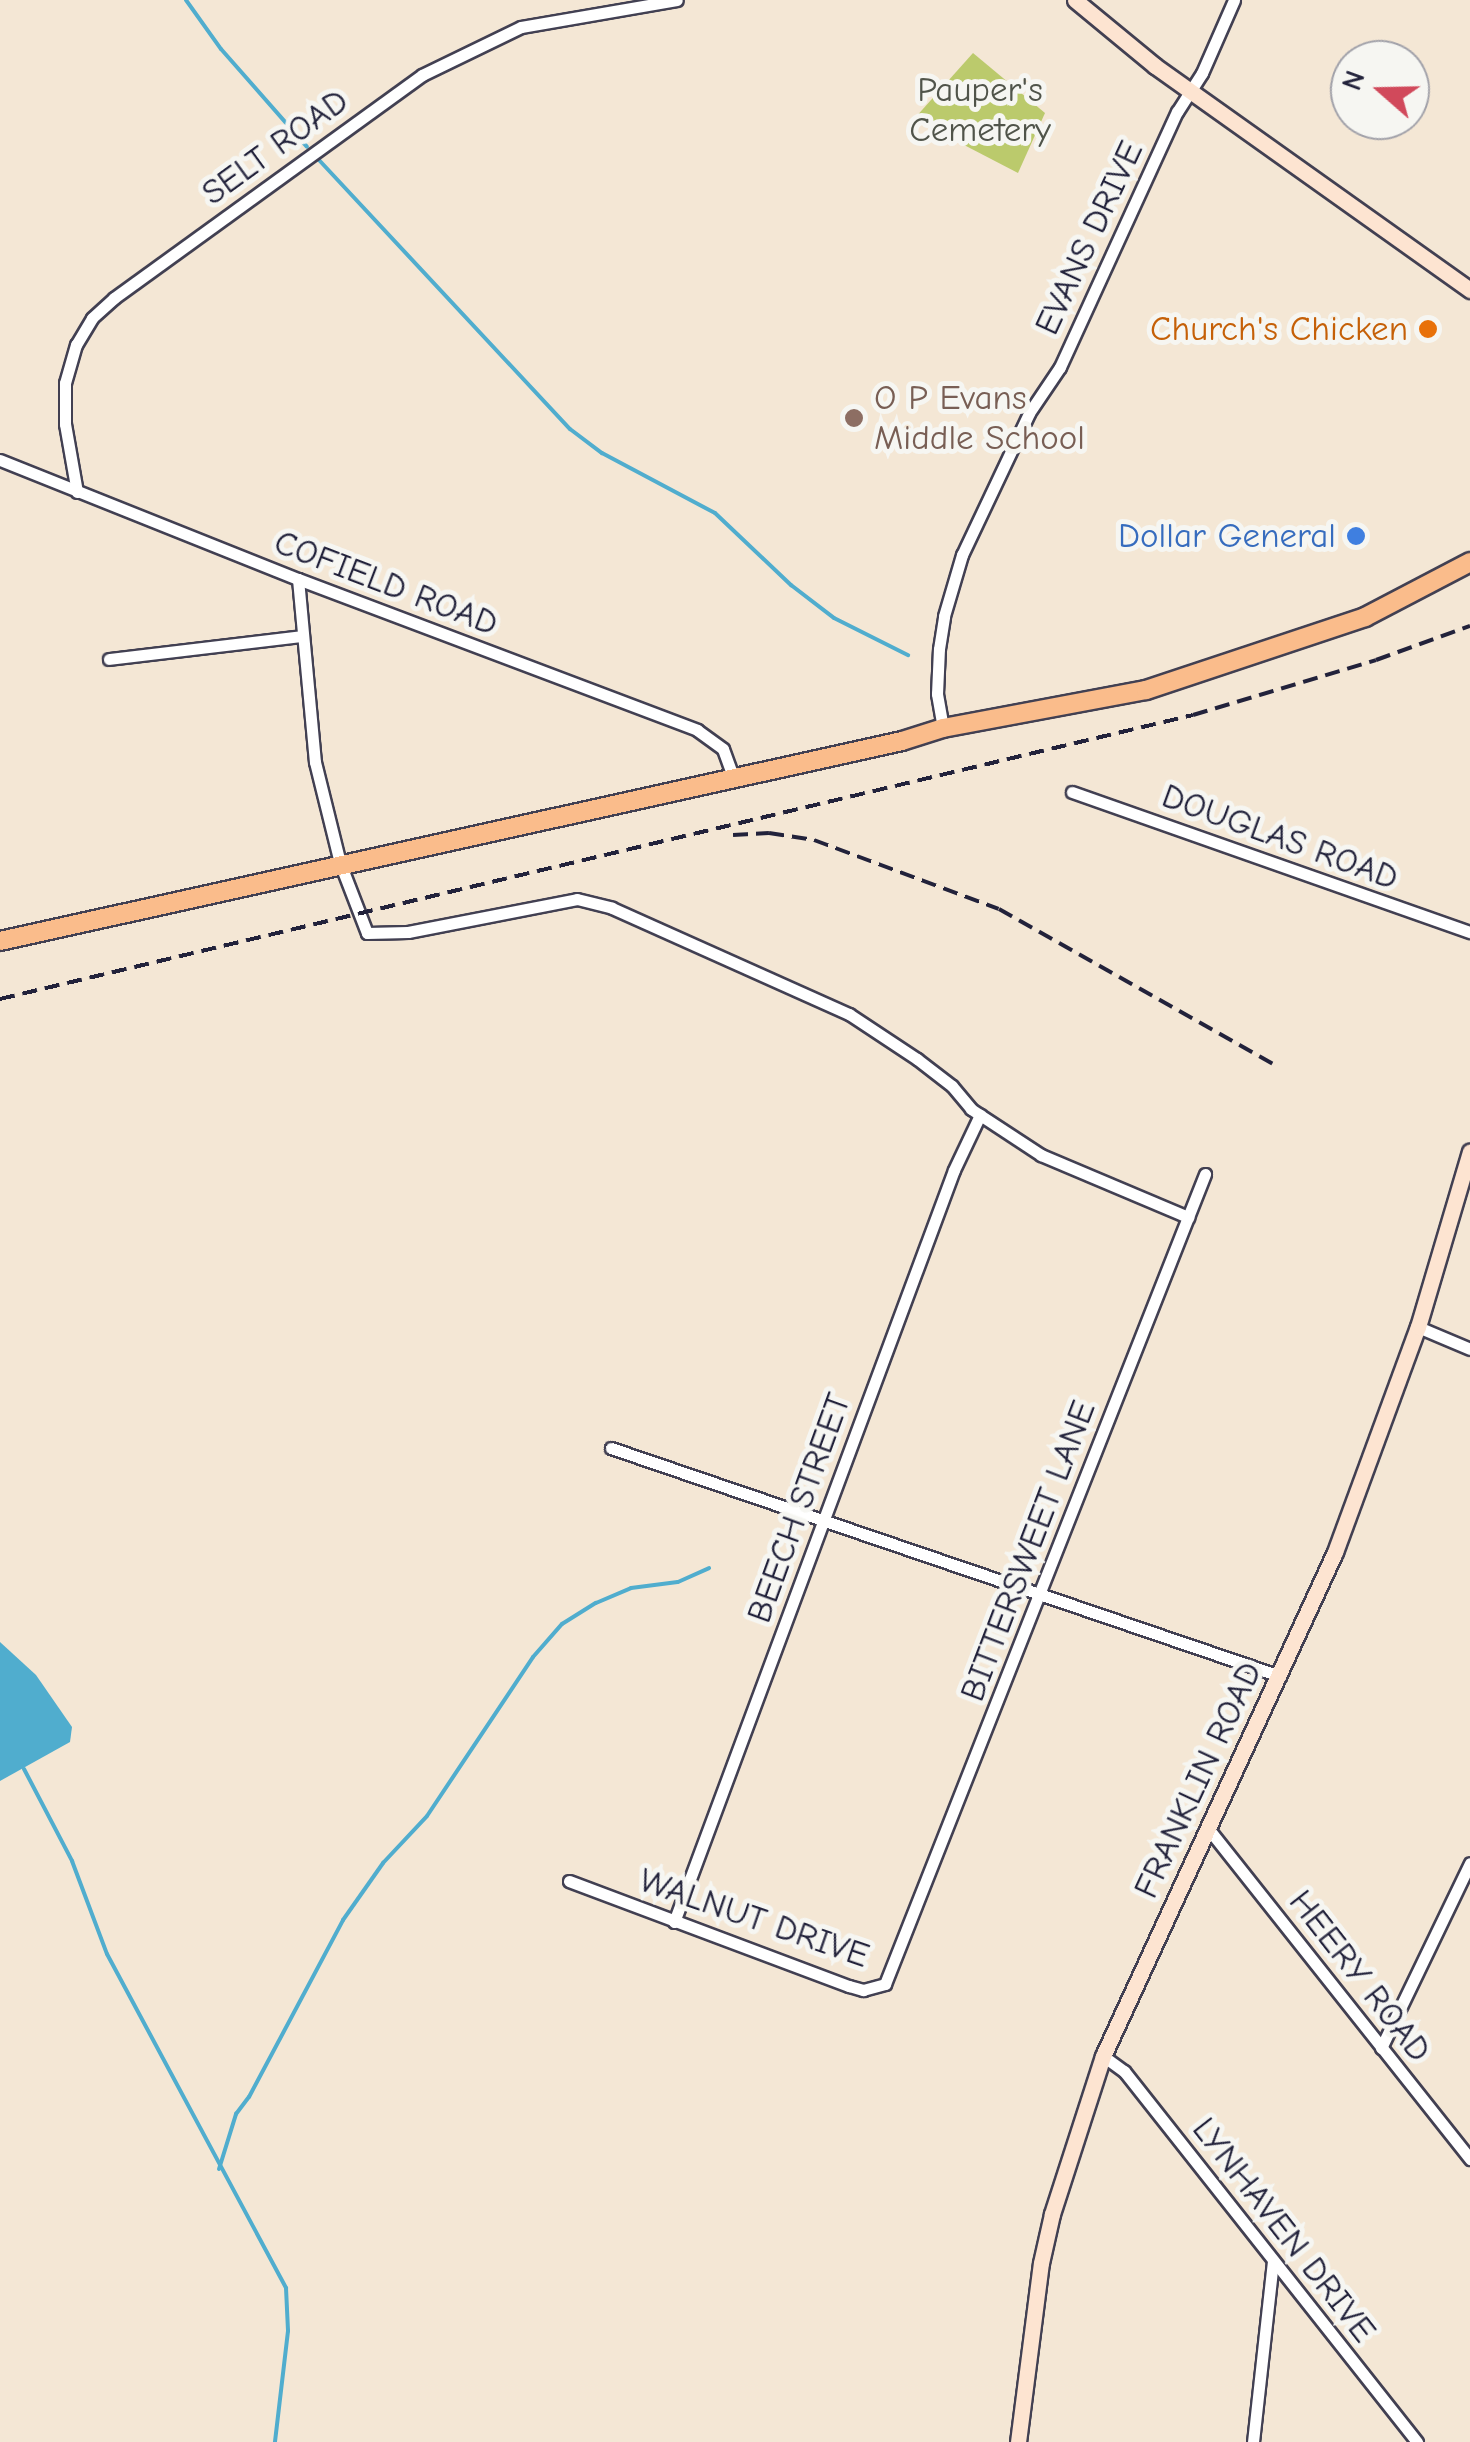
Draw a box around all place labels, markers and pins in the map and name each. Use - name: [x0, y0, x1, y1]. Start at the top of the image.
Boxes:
- place label: Church's Chicken: [1150, 308, 1408, 350]
- marker: Church's Chicken: [1417, 318, 1439, 340]
- place label: O P Evans Middle School: [874, 377, 1085, 459]
- marker: O P Evans Middle School: [843, 407, 865, 429]
- place label: Dollar General: [1118, 515, 1336, 557]
- marker: Dollar General: [1345, 525, 1367, 547]

